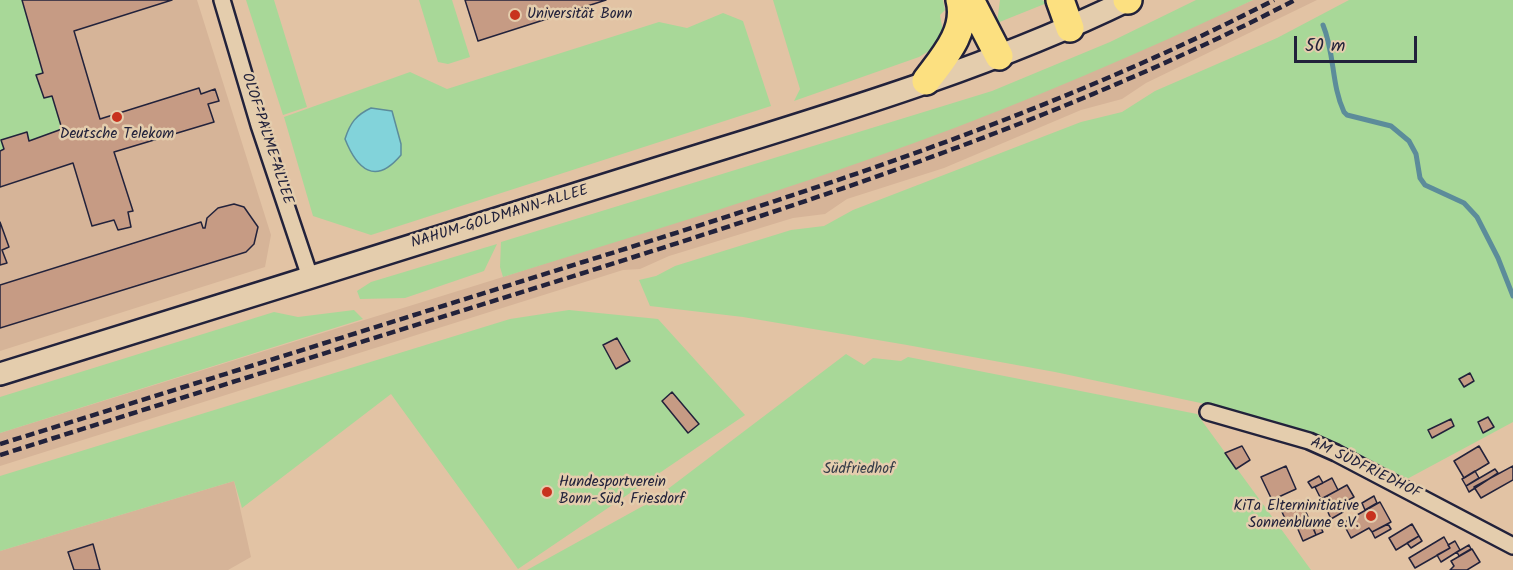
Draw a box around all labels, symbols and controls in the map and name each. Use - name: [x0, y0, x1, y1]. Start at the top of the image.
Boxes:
- place label: Universität Bonn: [527, 6, 633, 24]
- marker: Universität Bonn: [508, 8, 522, 22]
- scale bar: [1297, 24, 1420, 62]
- text: 50 m: [1305, 32, 1345, 61]
- street label: OLOF-PALME-ALLEE: [236, 71, 296, 207]
- marker: Deutsche Telekom: [110, 110, 124, 124]
- place label: Deutsche Telekom: [60, 126, 174, 144]
- street label: NAHUM-GOLDMANN-ALLEE: [409, 182, 591, 254]
- street label: AM SÜDFRIEDHOF: [1307, 435, 1423, 503]
- park label: Südfriedhof: [823, 461, 895, 479]
- place label: Hundesportverein Bonn-Süd, Friesdorf: [559, 474, 685, 509]
- marker: Hundesportverein Bonn-Süd, Friesdorf: [540, 485, 554, 499]
- place label: KiTa Elterninitiative Sonnenblume e.V.: [1234, 498, 1359, 533]
- marker: KiTa Elterninitiative Sonnenblume e.V.: [1364, 509, 1378, 523]

